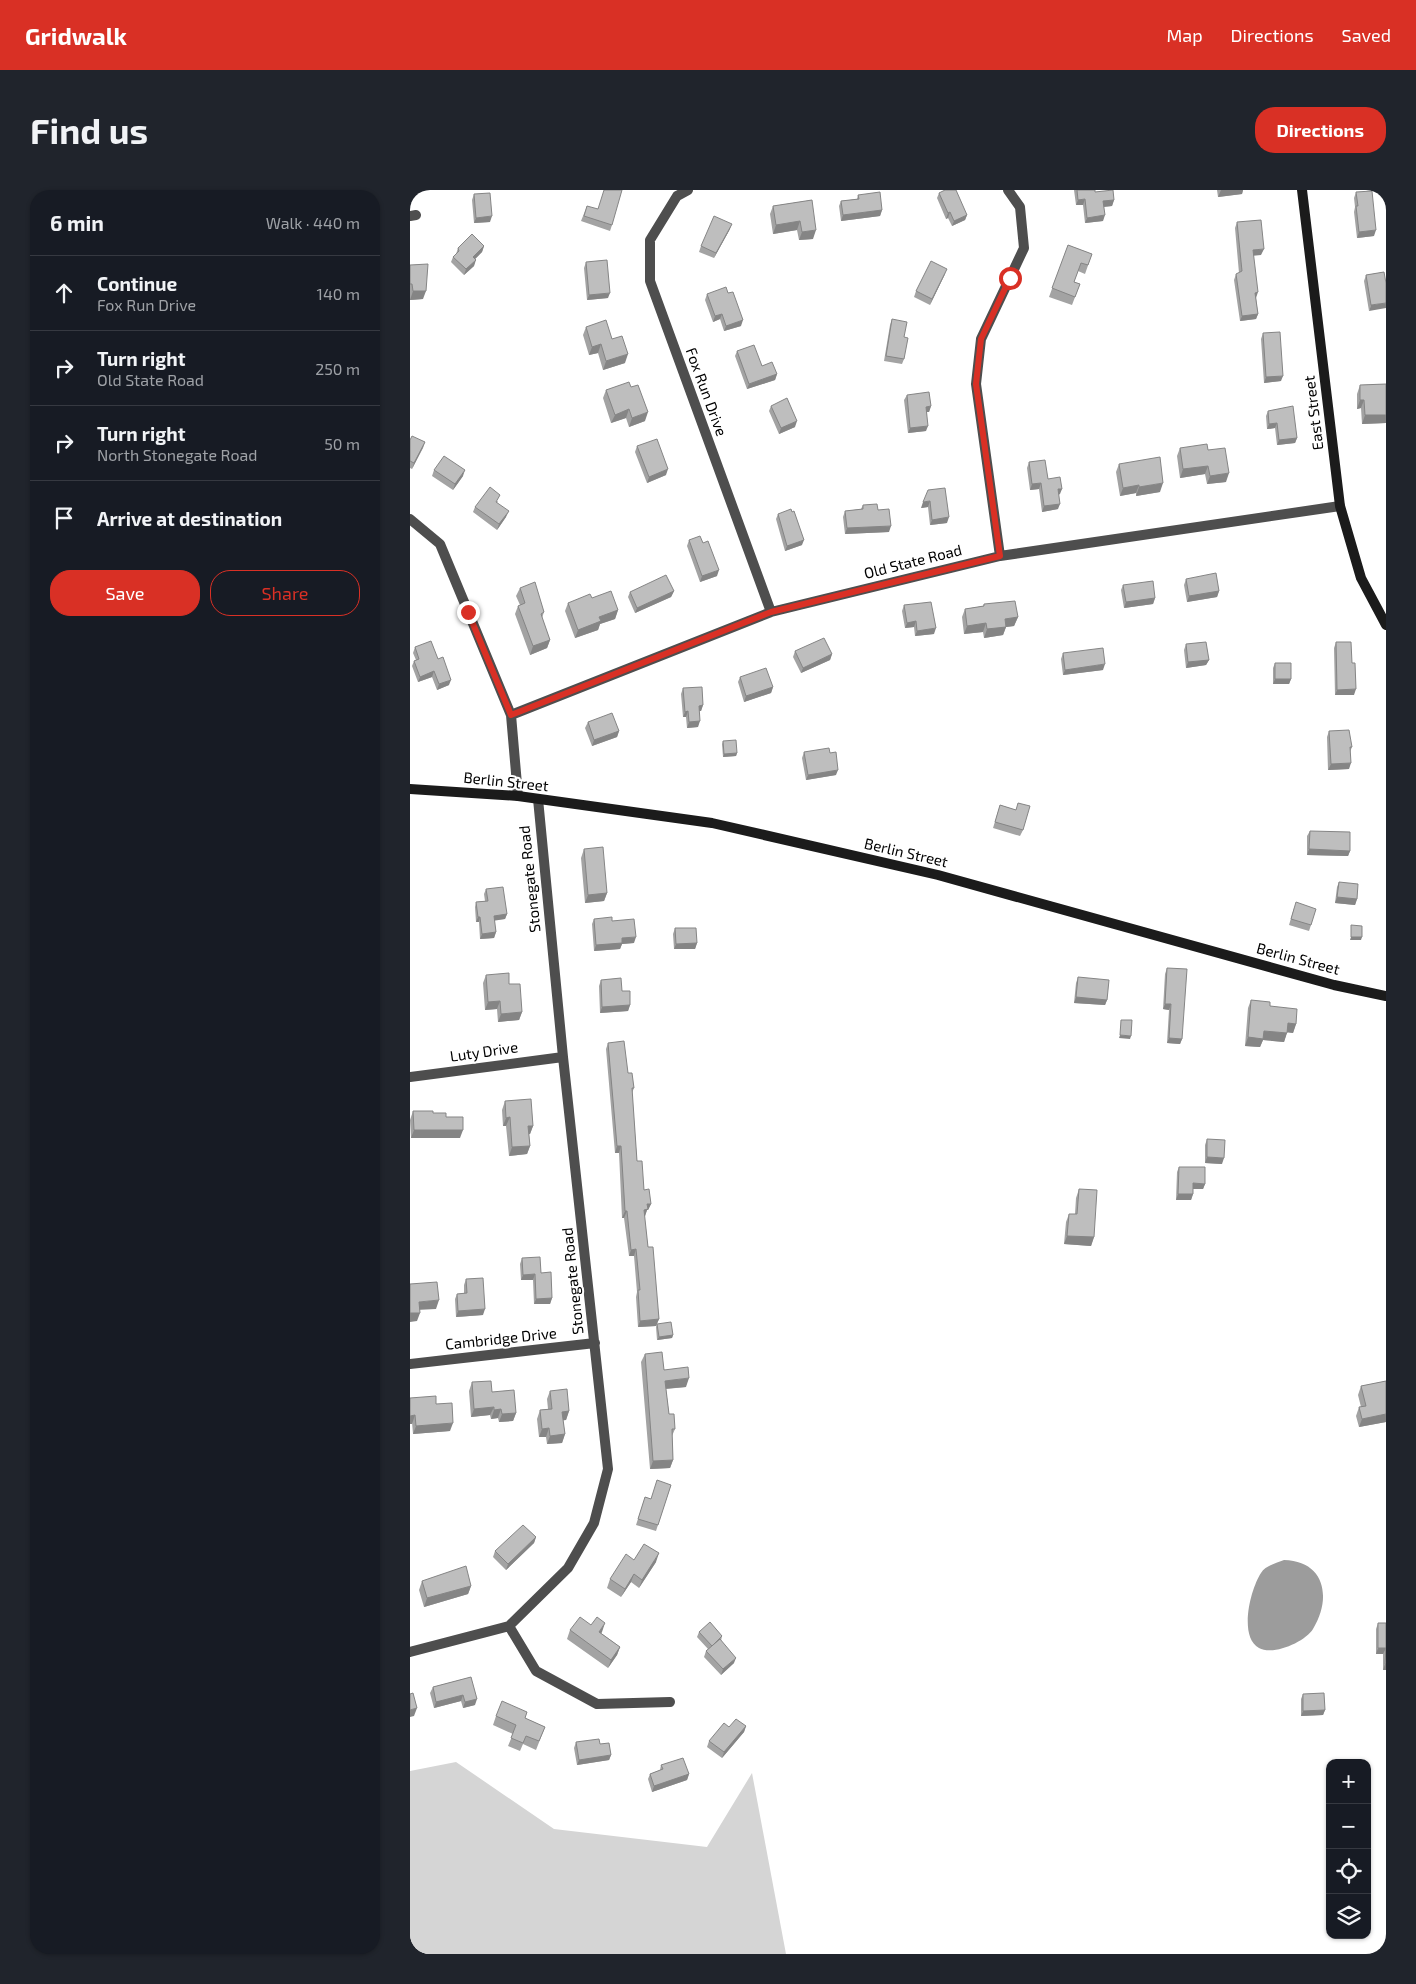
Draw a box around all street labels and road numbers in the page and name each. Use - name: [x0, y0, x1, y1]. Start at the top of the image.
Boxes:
- street label: Fox Run Drive: [683, 345, 731, 438]
- street label: East Street: [1299, 375, 1327, 451]
- street label: Old State Road: [862, 540, 964, 582]
- street label: Berlin Street: [463, 768, 550, 794]
- street label: Stonegate Road: [514, 825, 544, 934]
- street label: Berlin Street: [863, 834, 950, 870]
- street label: Berlin Street: [1255, 938, 1342, 978]
- street label: Luty Drive: [449, 1037, 519, 1065]
- street label: Stonegate Road: [557, 1227, 587, 1336]
- street label: Cambridge Drive: [444, 1323, 558, 1353]

